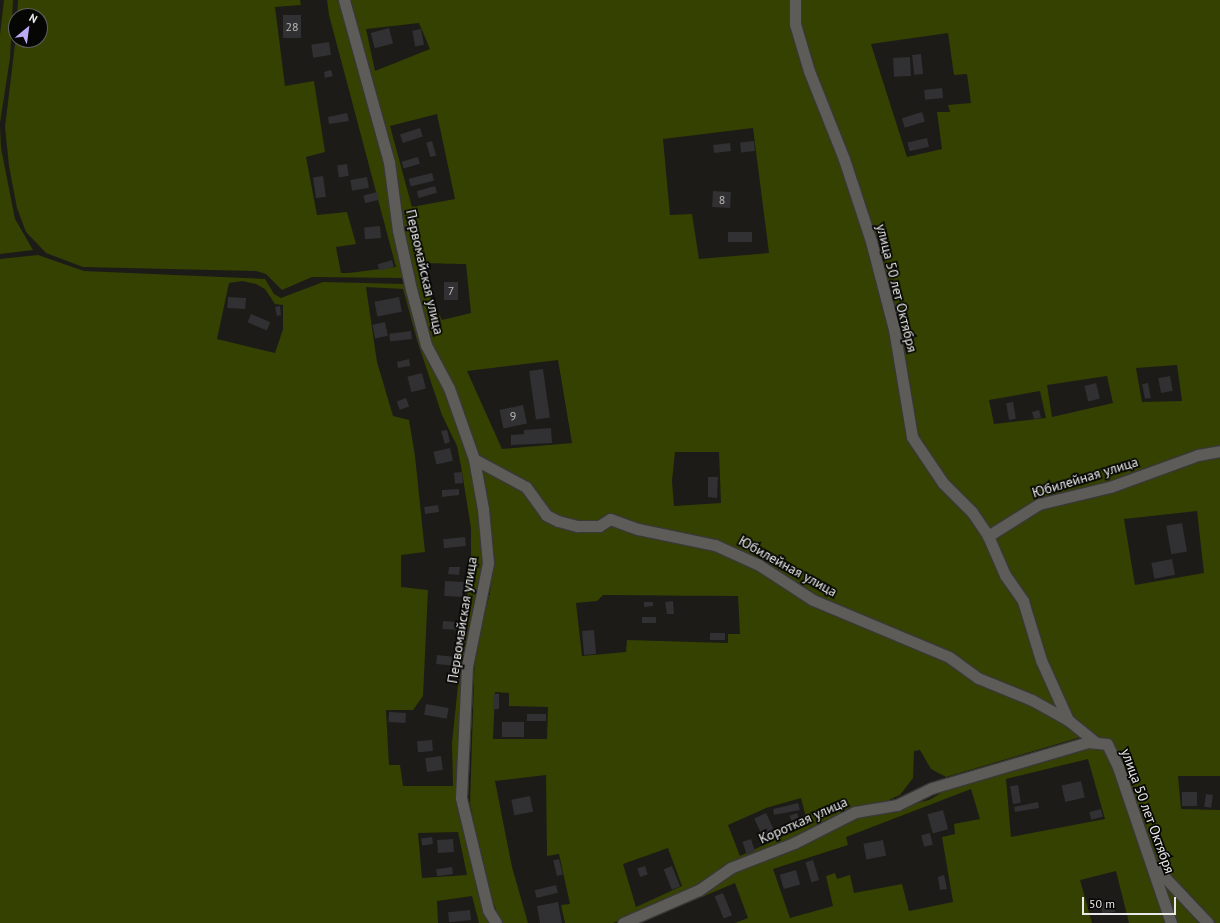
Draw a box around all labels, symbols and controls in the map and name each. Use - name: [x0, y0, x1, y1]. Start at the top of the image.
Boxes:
- north arrow: [8, 8, 48, 48]
- text: N: [27, 10, 40, 26]
- house number: 28: [285, 20, 299, 34]
- house number: 8: [719, 193, 725, 207]
- street label: Первомайская улица: [402, 208, 448, 336]
- street label: улица 50 лет Октября: [873, 222, 921, 354]
- house number: 7: [448, 284, 454, 298]
- house number: 9: [510, 409, 516, 423]
- street label: Юбилейная улица: [1030, 453, 1140, 501]
- street label: Юбилейная улица: [736, 532, 840, 600]
- street label: Первомайская улица: [444, 555, 480, 685]
- street label: улица 50 лет Октября: [1118, 746, 1178, 876]
- street label: Короткая улица: [756, 793, 850, 847]
- scale bar: [1084, 889, 1178, 915]
- text: 50 m: [1089, 896, 1115, 911]

